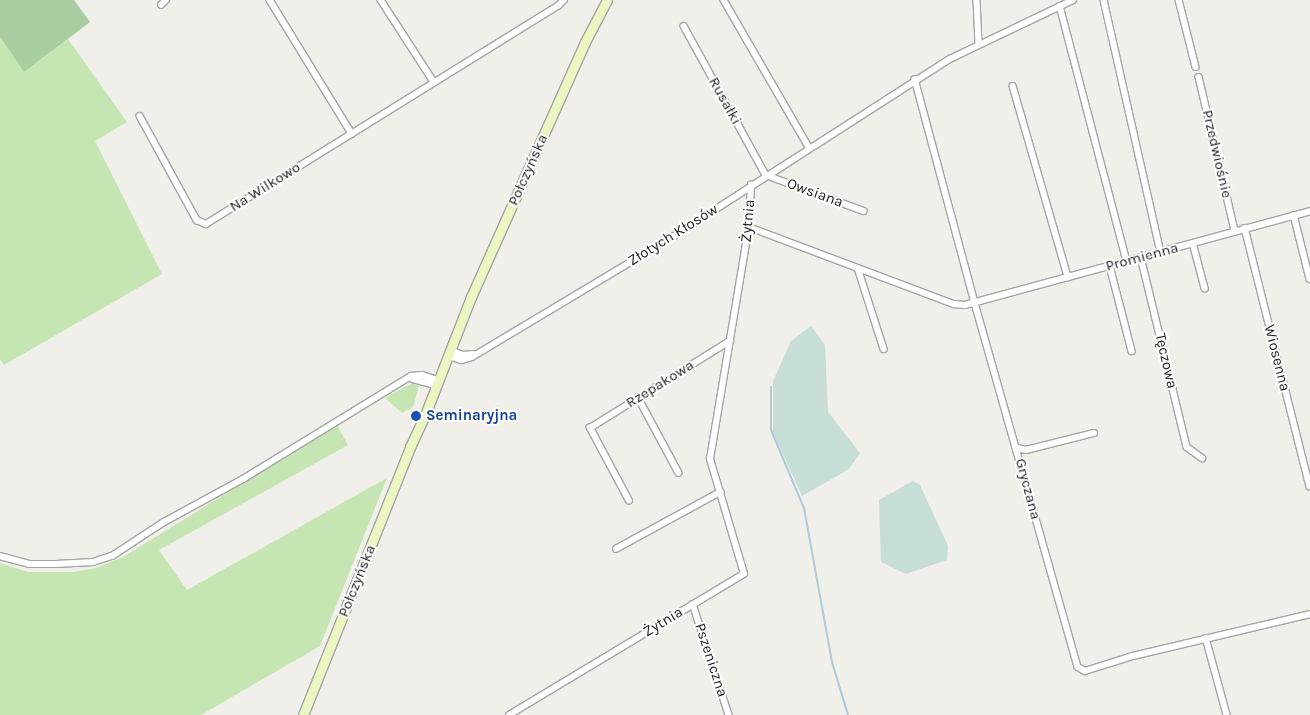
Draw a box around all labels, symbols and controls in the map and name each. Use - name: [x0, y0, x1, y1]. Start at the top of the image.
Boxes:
- street label: Rusałki: [705, 74, 745, 128]
- street label: Przedwiośnie: [1198, 108, 1236, 200]
- street label: Połczyńska: [504, 132, 552, 208]
- street label: Na Wilkowo: [226, 158, 304, 216]
- street label: Owsiana: [784, 175, 846, 211]
- street label: Żytnia: [737, 199, 759, 243]
- street label: Złotych Kłosów: [625, 200, 721, 270]
- street label: Promienna: [1104, 239, 1180, 275]
- street label: Wiosenna: [1260, 323, 1294, 393]
- street label: Tęczowa: [1151, 332, 1181, 390]
- street label: Rzepakowa: [623, 356, 697, 412]
- place label: Seminaryjna: [426, 407, 517, 425]
- marker: Seminaryjna: [410, 410, 422, 422]
- street label: Gryczana: [1011, 456, 1045, 522]
- street label: Połczyńska: [334, 542, 380, 620]
- street label: Żytnia: [640, 603, 686, 641]
- street label: Pszeniczna: [691, 621, 731, 699]

